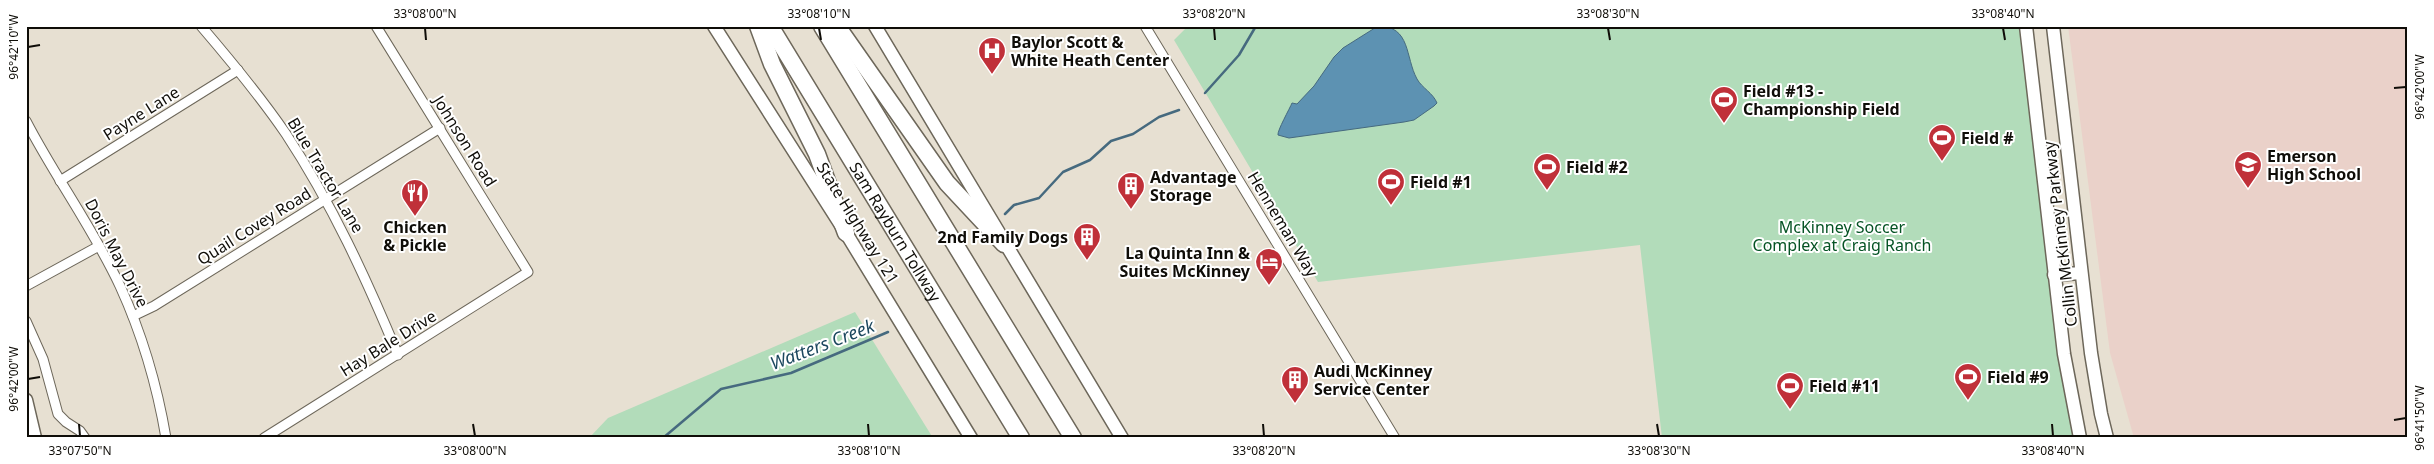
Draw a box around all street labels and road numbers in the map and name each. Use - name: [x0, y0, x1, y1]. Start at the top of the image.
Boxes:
- street label: Payne Lane: [99, 81, 183, 145]
- street label: Johnson Road: [427, 90, 502, 191]
- street label: Blue Tractor Lane: [283, 113, 369, 237]
- street label: Collin McKinney Parkway: [2038, 139, 2082, 328]
- street label: State Highway 121: [812, 158, 904, 288]
- street label: Sam Rayburn Tollway: [844, 158, 947, 307]
- street label: Henneman Way: [1243, 167, 1324, 282]
- street label: Quail Covey Road: [193, 182, 315, 270]
- street label: Doris May Drive: [80, 195, 154, 311]
- street label: Hay Bale Drive: [336, 305, 440, 381]

